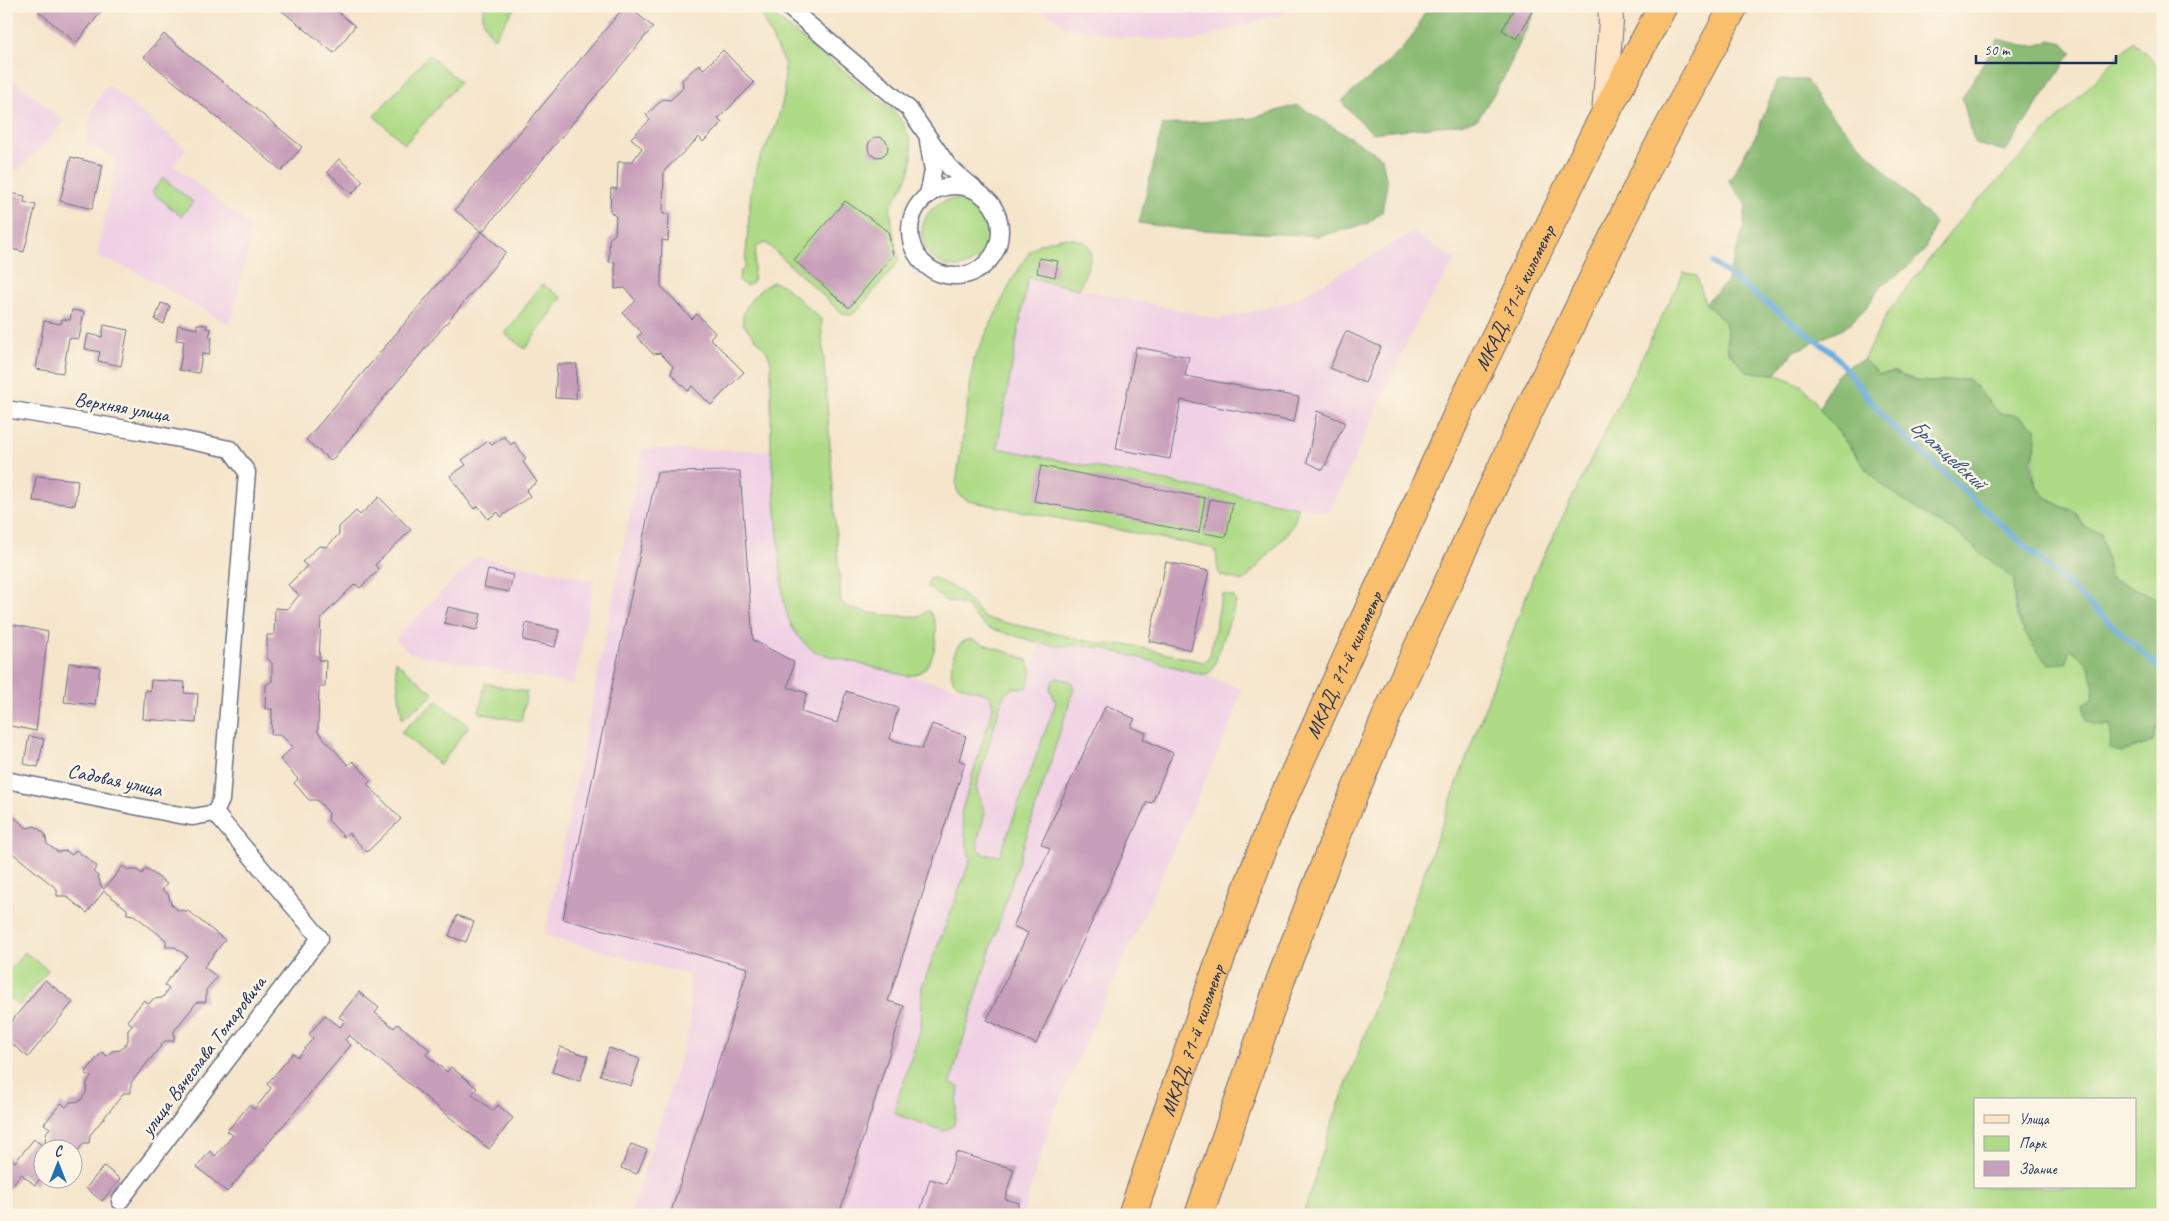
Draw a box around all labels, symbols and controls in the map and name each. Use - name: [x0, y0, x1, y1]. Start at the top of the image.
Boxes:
- scale bar: [1976, 32, 2116, 64]
- text: 50 m: [1984, 41, 2011, 60]
- street label: МКАД, 71-й километр: [1468, 220, 1561, 374]
- street label: Верхняя улица: [73, 386, 173, 428]
- water label: Братцевский: [1905, 413, 1995, 498]
- street label: МКАД, 71-й километр: [1300, 586, 1389, 742]
- street label: Садовая улица: [65, 758, 166, 802]
- street label: МКАД, 71-й километр: [1155, 960, 1230, 1119]
- street label: улица Вячеслава Томаровича: [134, 970, 272, 1142]
- legend: [1974, 1098, 2136, 1188]
- text: Улица: [2019, 1110, 2050, 1129]
- text: Парк: [2019, 1134, 2047, 1153]
- north arrow: [32, 1138, 82, 1188]
- text: С: [55, 1143, 64, 1160]
- text: Здание: [2019, 1160, 2058, 1179]

